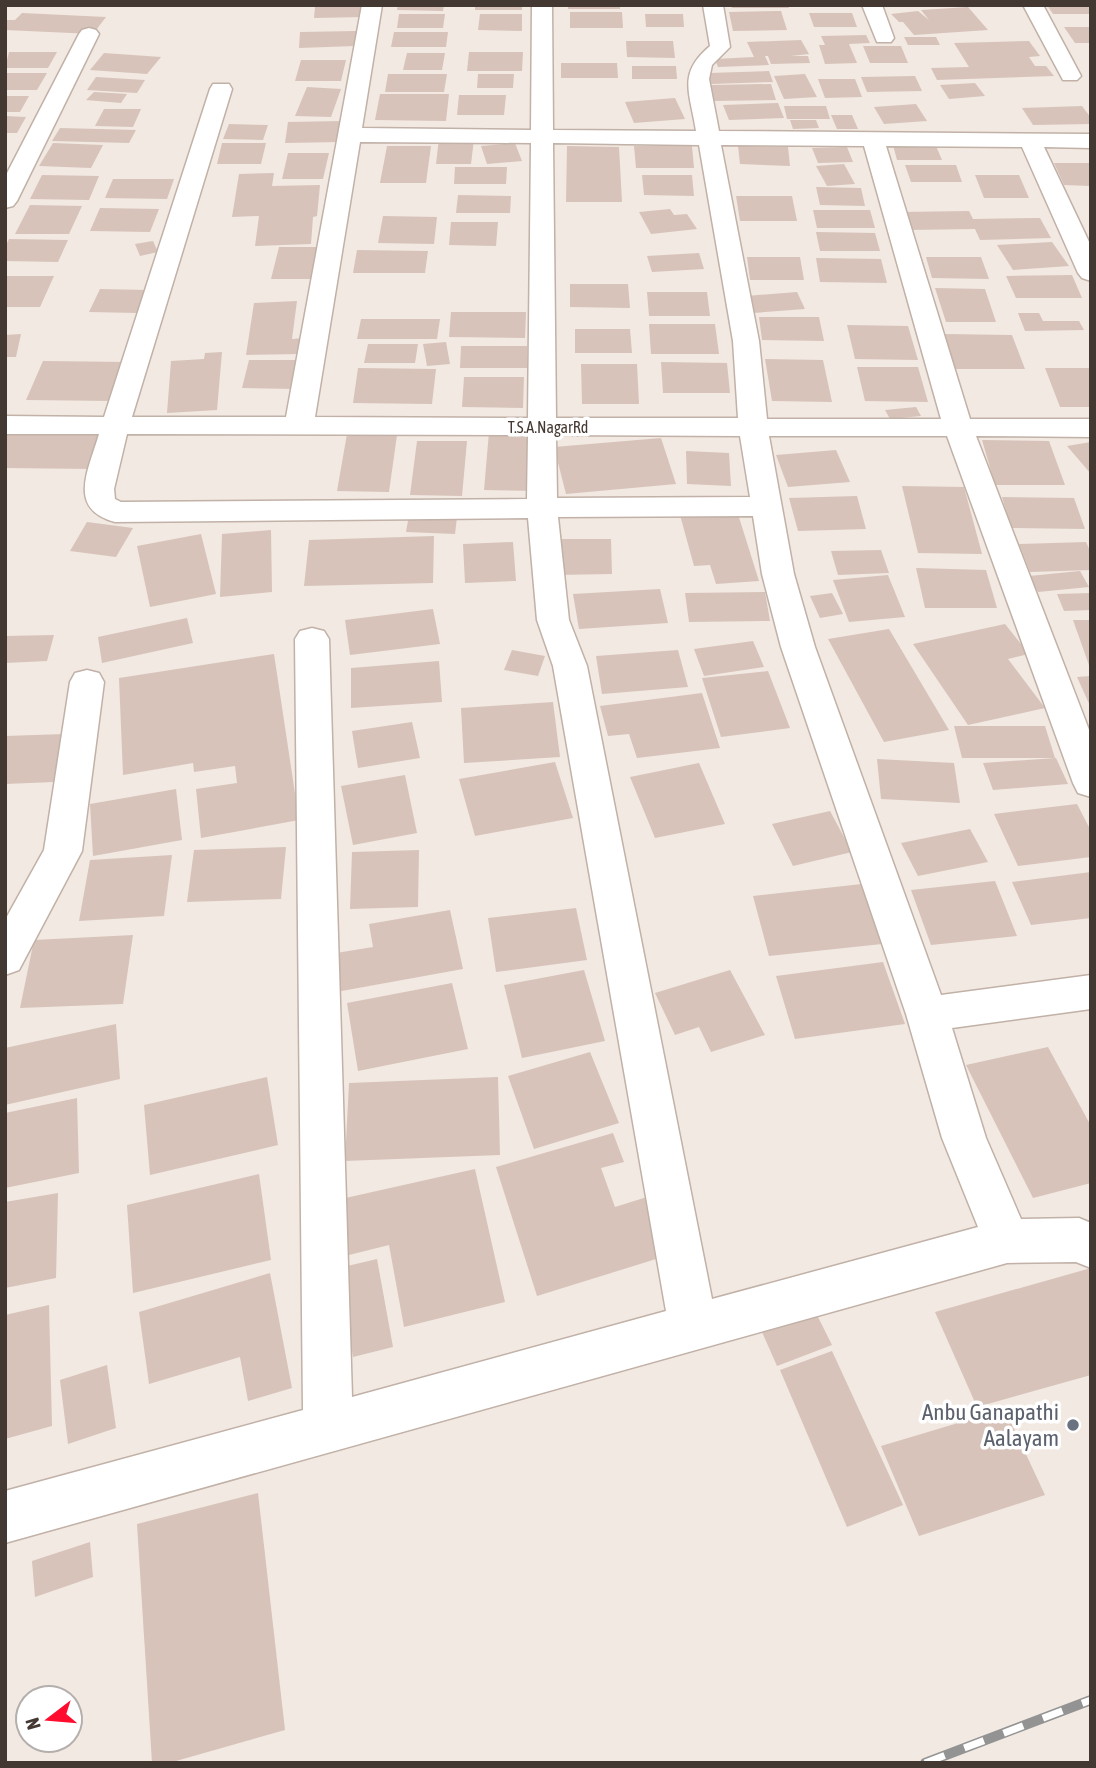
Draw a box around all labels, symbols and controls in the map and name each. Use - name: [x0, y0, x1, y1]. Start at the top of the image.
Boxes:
- street label: T.S.A.NagarRd: [508, 418, 588, 437]
- place label: Anbu Ganapathi Aalayam: [922, 1399, 1059, 1451]
- marker: Anbu Ganapathi Aalayam: [1065, 1417, 1081, 1433]
- north arrow: [14, 1684, 84, 1754]
- text: N: [21, 1715, 45, 1732]

